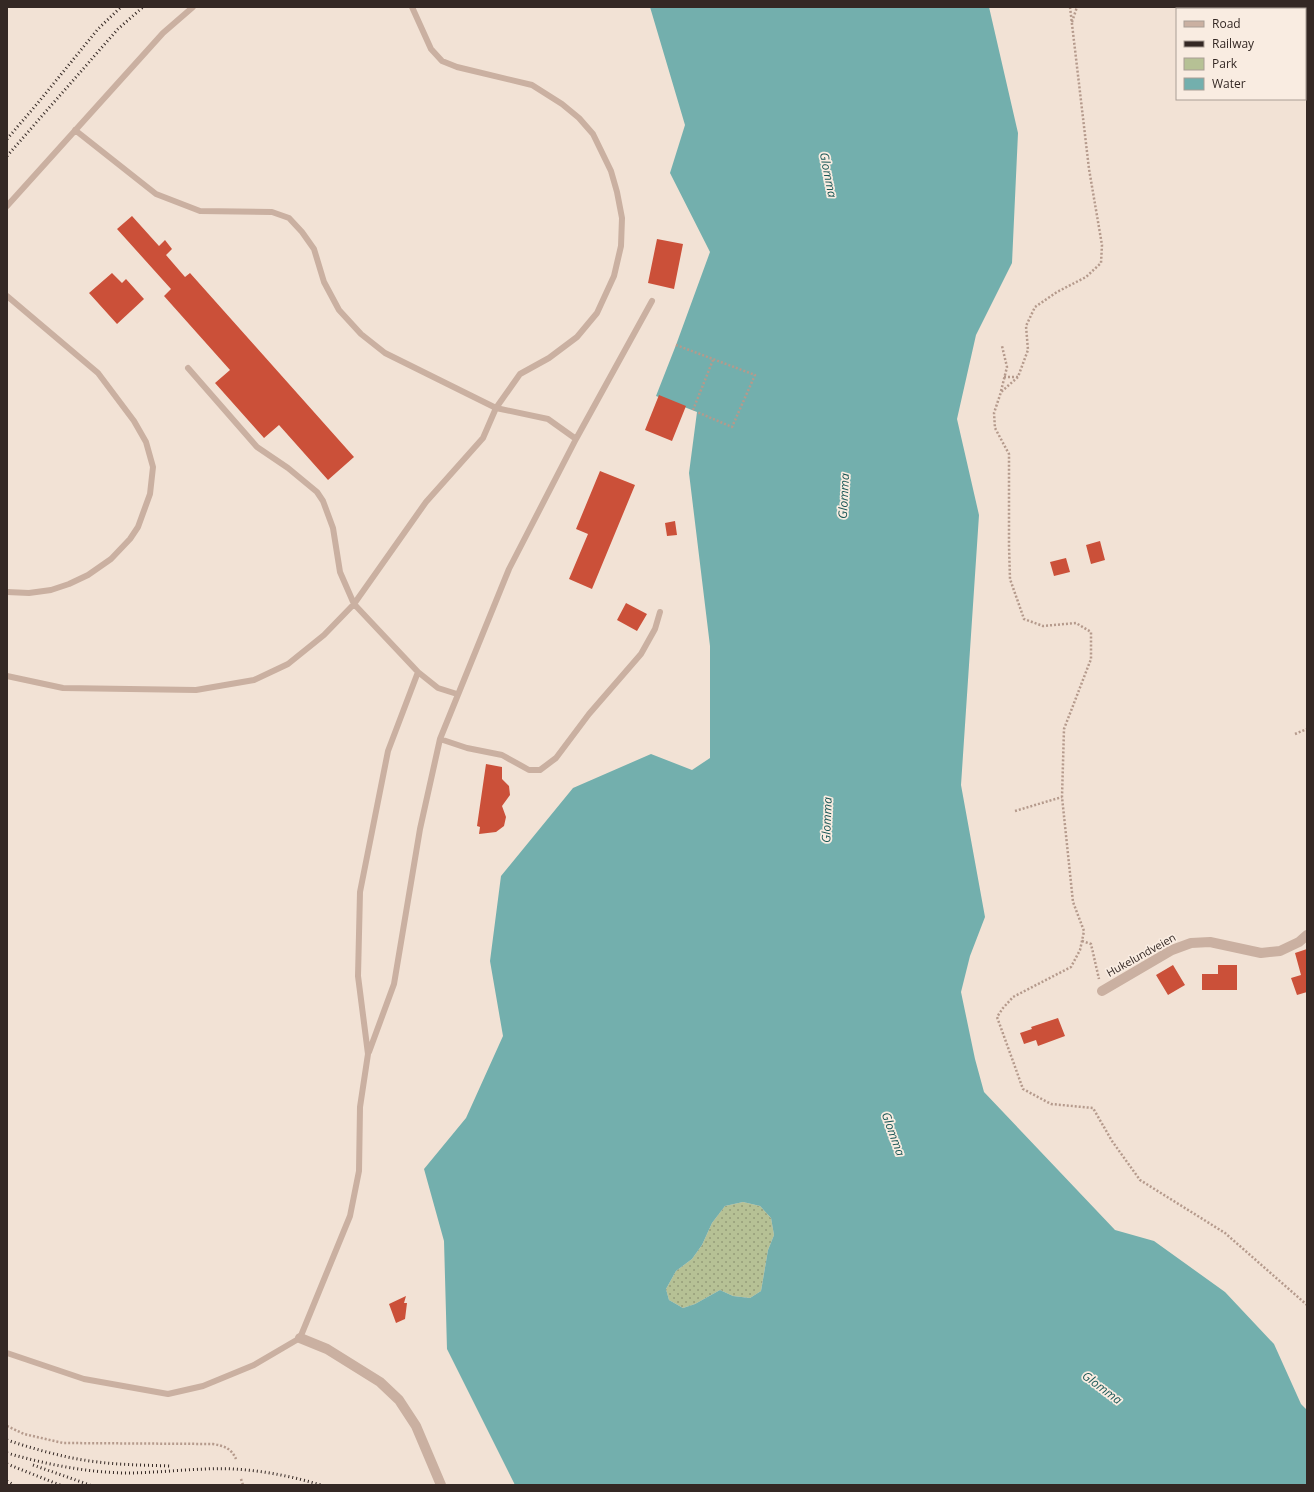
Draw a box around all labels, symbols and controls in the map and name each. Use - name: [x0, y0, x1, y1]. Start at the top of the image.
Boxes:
- legend: [1176, 8, 1306, 100]
- text: Road: [1212, 15, 1241, 32]
- text: Railway: [1212, 35, 1255, 52]
- text: Park: [1212, 55, 1238, 72]
- text: Water: [1212, 75, 1246, 92]
- water label: Glomma: [816, 151, 841, 199]
- water label: Glomma: [834, 473, 853, 519]
- water label: Glomma: [817, 797, 836, 843]
- street label: Hukelundveien: [1103, 929, 1178, 980]
- water label: Glomma: [878, 1109, 909, 1158]
- water label: Glomma: [1079, 1367, 1126, 1408]

